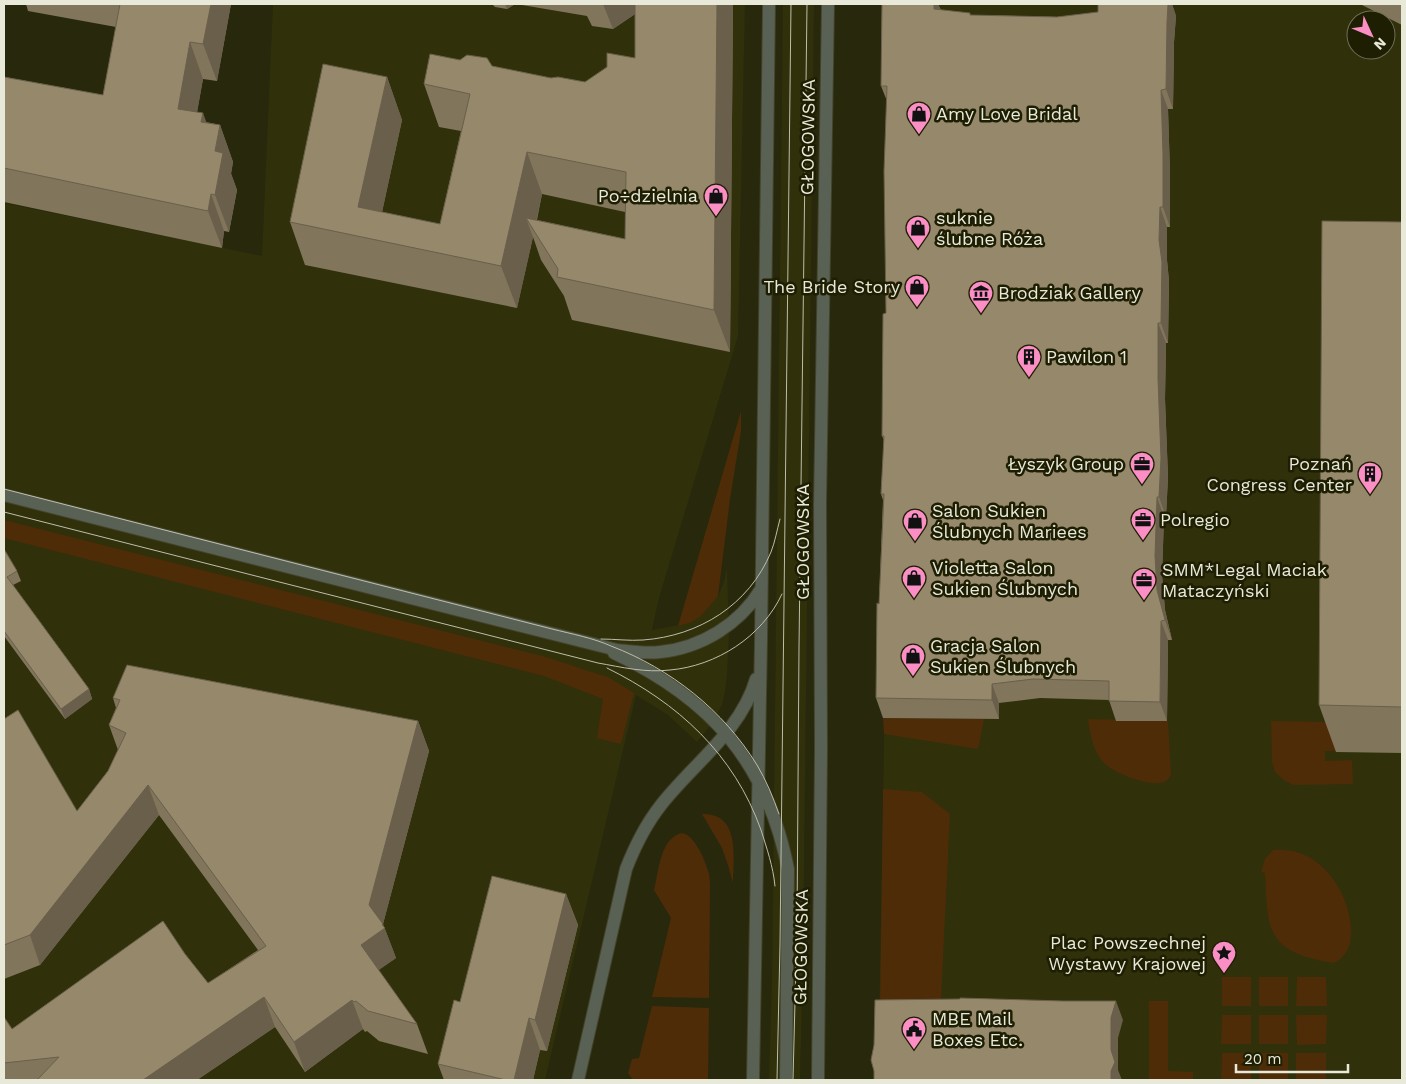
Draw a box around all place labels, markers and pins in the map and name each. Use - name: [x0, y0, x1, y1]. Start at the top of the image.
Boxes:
- shop icon: Amy Love Bridal: [906, 101, 932, 135]
- place label: Amy Love Bridal: [936, 103, 1078, 124]
- shop icon: Po÷dzielnia: [703, 183, 729, 217]
- place label: Po÷dzielnia: [598, 185, 698, 206]
- place label: suknie ślubne Róża: [936, 207, 1043, 249]
- shop icon: suknie ślubne Róża: [905, 215, 931, 249]
- shop icon: The Bride Story: [904, 274, 930, 308]
- place label: The Bride Story: [764, 276, 901, 297]
- museum icon: Brodziak Gallery: [968, 280, 994, 314]
- place label: Brodziak Gallery: [998, 282, 1141, 303]
- building icon: Pawilon 1: [1016, 344, 1042, 378]
- place label: Pawilon 1: [1046, 346, 1127, 367]
- office icon: Łyszyk Group: [1129, 451, 1155, 485]
- place label: Łyszyk Group: [1008, 453, 1124, 474]
- place label: Poznań Congress Center: [1207, 453, 1352, 495]
- building icon: Poznań Congress Center: [1357, 461, 1383, 495]
- place label: Salon Sukien Ślubnych Mariees: [932, 500, 1087, 542]
- office icon: Polregio: [1130, 507, 1156, 541]
- shop icon: Salon Sukien Ślubnych Mariees: [902, 508, 928, 542]
- place label: Polregio: [1160, 509, 1230, 530]
- place label: Violetta Salon Sukien Ślubnych: [932, 557, 1078, 599]
- place label: SMM*Legal Maciak Mataczyński: [1162, 559, 1327, 601]
- shop icon: Violetta Salon Sukien Ślubnych: [901, 565, 927, 599]
- office icon: SMM*Legal Maciak Mataczyński: [1131, 567, 1157, 601]
- place label: Gracja Salon Sukien Ślubnych: [930, 635, 1076, 677]
- shop icon: Gracja Salon Sukien Ślubnych: [900, 643, 926, 677]
- place label: Plac Powszechnej Wystawy Krajowej: [1048, 932, 1206, 974]
- place icon: Plac Powszechnej Wystawy Krajowej: [1211, 940, 1237, 974]
- place label: MBE Mail Boxes Etc.: [932, 1008, 1023, 1050]
- public building icon: MBE Mail Boxes Etc.: [901, 1016, 927, 1050]

